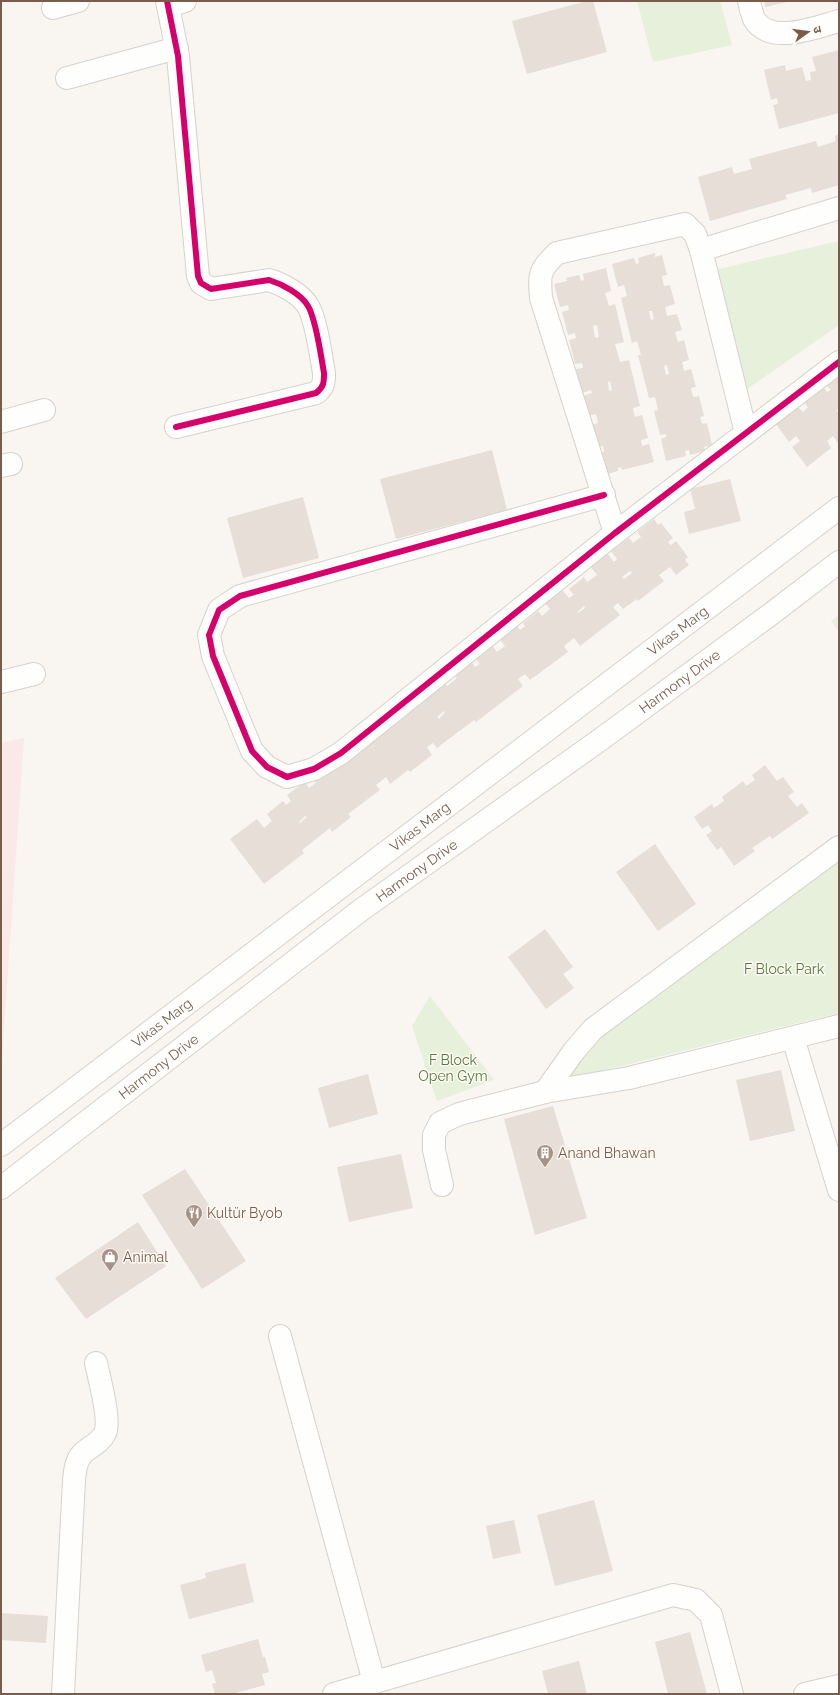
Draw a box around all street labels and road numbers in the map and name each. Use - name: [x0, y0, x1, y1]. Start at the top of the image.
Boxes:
- street label: Vikas Marg: [645, 603, 711, 659]
- street label: Harmony Drive: [636, 646, 723, 716]
- street label: Vikas Marg: [387, 799, 453, 855]
- street label: Harmony Drive: [373, 836, 460, 905]
- street label: Vikas Marg: [129, 995, 195, 1051]
- street label: Harmony Drive: [116, 1031, 202, 1102]

